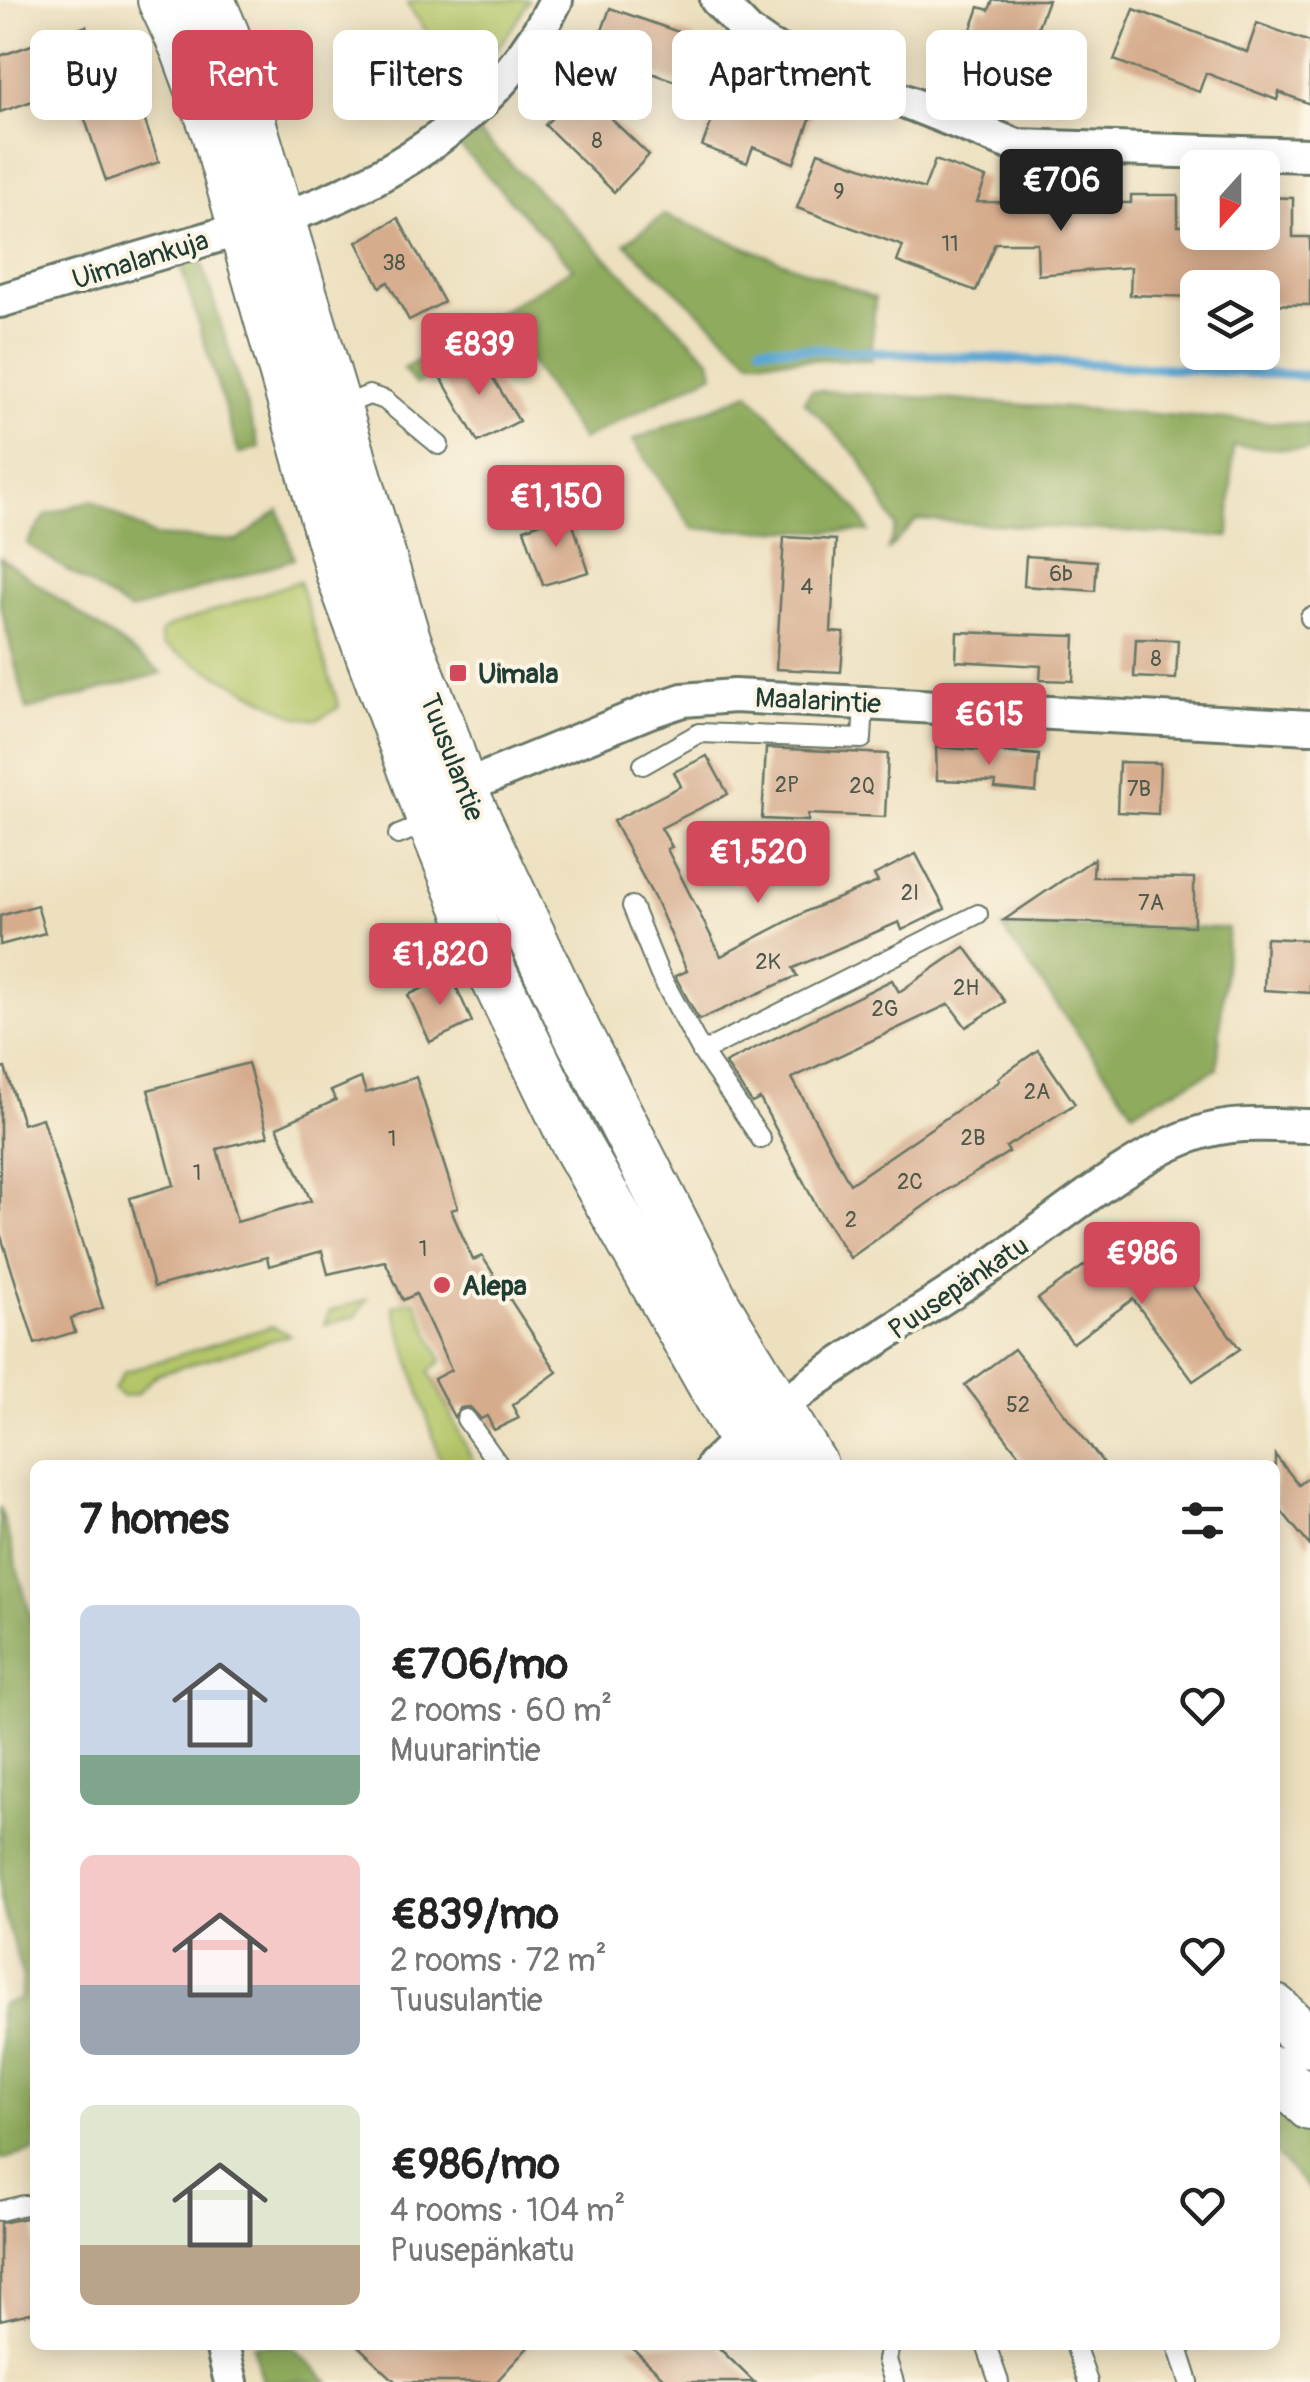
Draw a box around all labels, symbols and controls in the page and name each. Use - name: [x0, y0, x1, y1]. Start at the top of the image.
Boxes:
- chip: Buy: [30, 30, 152, 120]
- chip: Rent: [172, 30, 313, 120]
- chip: Filters: [333, 30, 498, 120]
- chip: New: [518, 30, 652, 120]
- chip: Apartment: [672, 30, 906, 120]
- chip: House: [926, 30, 1087, 120]
- house number: 8: [591, 127, 603, 155]
- pin: €706: [1002, 149, 1120, 234]
- north arrow: [1180, 150, 1280, 250]
- map controls: [1180, 150, 1280, 370]
- text: €706: [1022, 161, 1100, 201]
- house number: 9: [833, 178, 845, 206]
- street label: Uimalankuja: [68, 223, 213, 298]
- house number: 11: [941, 230, 959, 258]
- house number: 38: [382, 249, 406, 277]
- button: layers: [1180, 270, 1280, 370]
- pin: €839: [420, 313, 538, 398]
- text: €839: [443, 325, 515, 365]
- pin: €1,150: [475, 465, 637, 550]
- text: €1,150: [509, 477, 603, 517]
- house number: 6b: [1049, 560, 1073, 588]
- house number: 4: [801, 573, 814, 601]
- house number: 8: [1150, 645, 1162, 673]
- place label: Uimala: [478, 657, 558, 692]
- marker: Uimala: [447, 662, 469, 684]
- street label: Maalarintie: [754, 681, 882, 722]
- pin: €615: [930, 683, 1048, 768]
- street label: Tuusulantie: [411, 689, 492, 826]
- text: €615: [954, 695, 1024, 735]
- house number: 2P: [775, 771, 799, 799]
- house number: 2Q: [849, 772, 875, 800]
- house number: 7B: [1127, 775, 1151, 803]
- pin: €1,520: [677, 821, 839, 906]
- text: €1,520: [709, 833, 807, 873]
- house number: 2I: [901, 879, 919, 907]
- house number: 7A: [1138, 889, 1164, 917]
- pin: €1,820: [359, 923, 521, 1008]
- text: €1,820: [391, 935, 489, 975]
- house number: 2K: [755, 948, 781, 976]
- house number: 2H: [953, 974, 979, 1002]
- house number: 2G: [872, 995, 898, 1023]
- house number: 2A: [1024, 1078, 1050, 1106]
- house number: 2B: [961, 1124, 985, 1152]
- house number: 1: [388, 1125, 396, 1153]
- house number: 1: [193, 1159, 201, 1187]
- house number: 2C: [897, 1168, 923, 1196]
- house number: 2: [845, 1206, 857, 1234]
- pin: €986: [1083, 1222, 1201, 1307]
- street label: Puusepänkatu: [882, 1229, 1036, 1348]
- text: €986: [1106, 1234, 1178, 1274]
- house number: 1: [419, 1235, 427, 1263]
- place label: Alepa: [462, 1269, 527, 1304]
- marker: Alepa: [431, 1274, 453, 1296]
- house number: 52: [1006, 1391, 1030, 1419]
- icon: filters: [1175, 1493, 1230, 1548]
- text: 7 homes: [80, 1494, 229, 1546]
- text: €706/mo: [390, 1639, 568, 1691]
- icon: home: [160, 1645, 280, 1765]
- icon: heart: [1175, 1678, 1230, 1733]
- text: 2 rooms · 60 m²: [390, 1691, 612, 1731]
- text: Muurarintie: [390, 1731, 541, 1771]
- text: €839/mo: [390, 1889, 559, 1941]
- icon: home: [160, 1895, 280, 2015]
- icon: heart: [1175, 1928, 1230, 1983]
- text: 2 rooms · 72 m²: [390, 1941, 607, 1981]
- text: Tuusulantie: [390, 1981, 542, 2021]
- text: €986/mo: [390, 2139, 560, 2191]
- icon: home: [160, 2145, 280, 2265]
- icon: heart: [1175, 2178, 1230, 2233]
- text: 4 rooms · 104 m²: [390, 2191, 625, 2231]
- text: Puusepänkatu: [390, 2231, 575, 2271]

